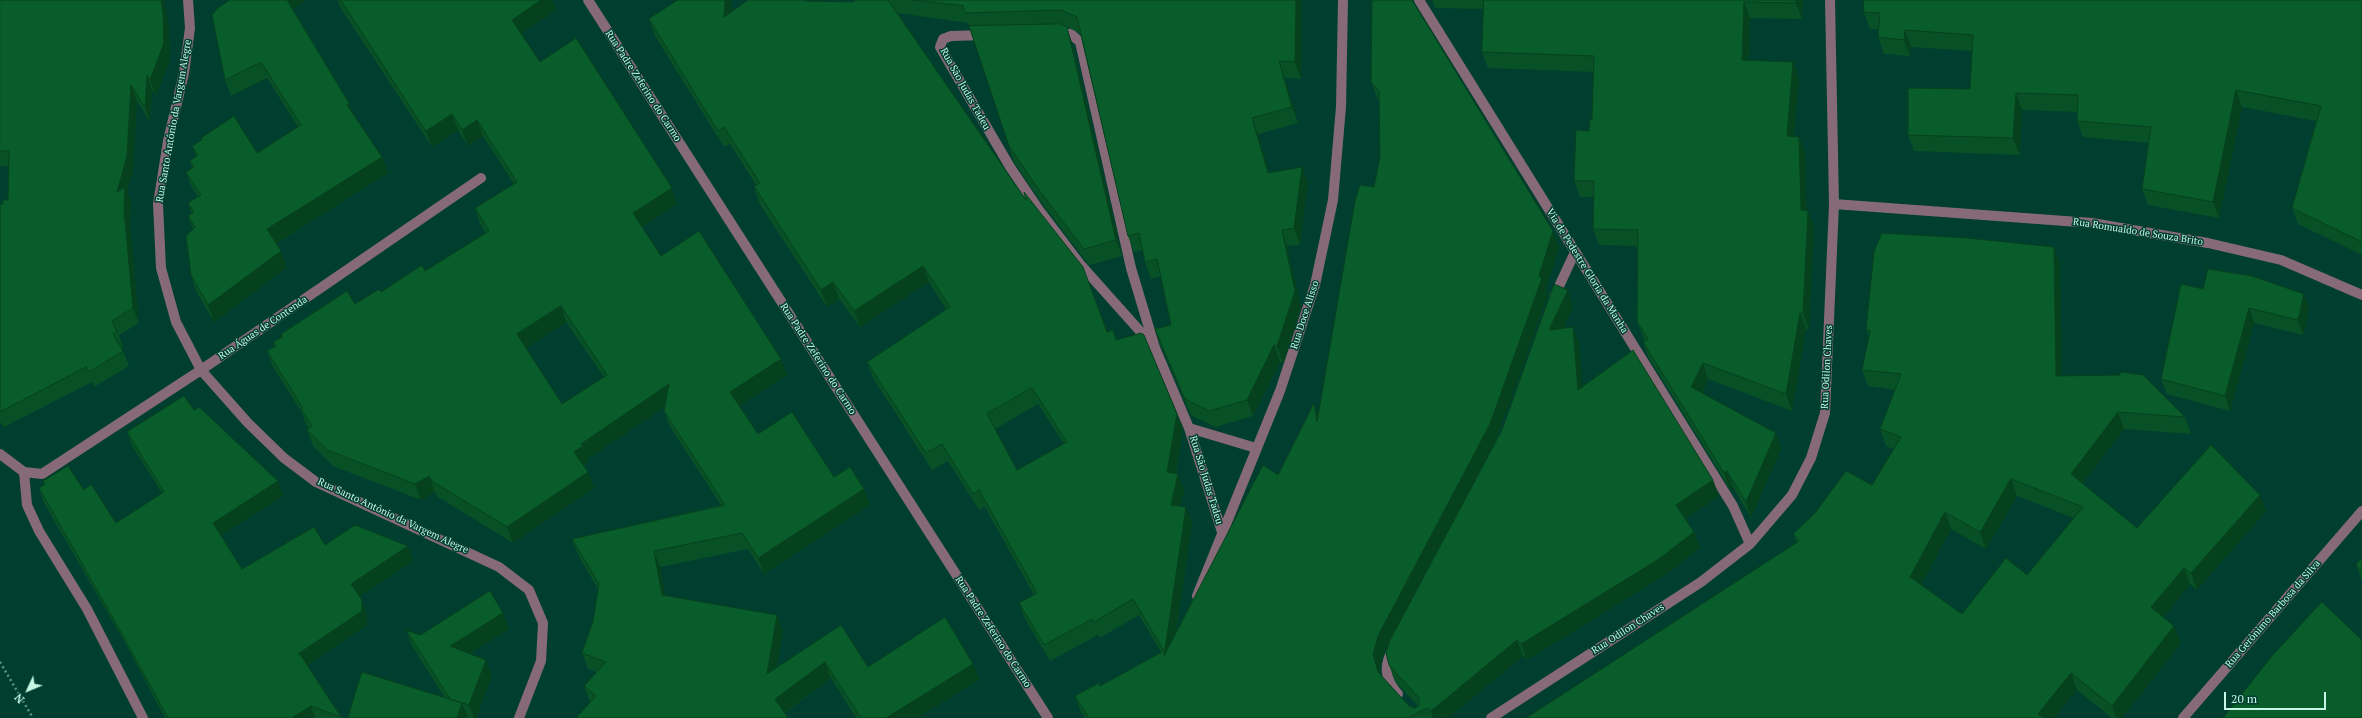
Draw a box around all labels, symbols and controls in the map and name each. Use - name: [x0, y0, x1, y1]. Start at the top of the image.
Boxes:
- street label: Rua Padre Zeferino do Carmo: [602, 28, 684, 144]
- street label: Rua Santo Antônio da Vargem Alegre: [154, 39, 194, 203]
- street label: Rua São Judas Tadeu: [938, 46, 992, 132]
- street label: Via de Pedestre Gloria da Manha: [1544, 207, 1630, 335]
- street label: Rua Romualdo de Souza Brito: [2072, 216, 2204, 248]
- street label: Rua Doce Alisso: [1288, 279, 1322, 351]
- street label: Rua Águas de Contenda: [216, 294, 310, 362]
- street label: Rua Padre Zeferino do Carmo: [777, 301, 859, 417]
- street label: Rua Odilon Chaves: [1819, 325, 1835, 409]
- street label: Rua São Judas Tadeu: [1187, 434, 1225, 526]
- street label: Rua Santo Antônio da Vargem Alegre: [316, 476, 470, 556]
- street label: Rua Gerônimo Barbosa da Silva: [2223, 558, 2323, 670]
- street label: Rua Padre Zeferino do Carmo: [952, 574, 1034, 690]
- street label: Rua Odilon Chaves: [1589, 601, 1667, 657]
- north arrow: [8, 670, 48, 710]
- scale bar: [2226, 684, 2328, 710]
- text: N: [11, 690, 27, 706]
- text: 20 m: [2231, 691, 2257, 706]

